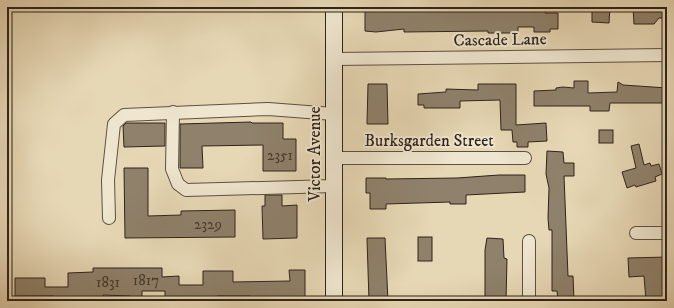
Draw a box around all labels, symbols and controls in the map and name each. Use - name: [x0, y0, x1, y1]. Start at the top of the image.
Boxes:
- street label: Cascade Lane: [453, 28, 547, 52]
- street label: Victor Avenue: [304, 107, 326, 202]
- street label: Burksgarden Street: [364, 130, 494, 152]
- house number: 2351: [267, 146, 293, 165]
- house number: 2329: [194, 215, 222, 234]
- house number: 1817: [133, 271, 159, 290]
- house number: 1831: [96, 273, 120, 292]

